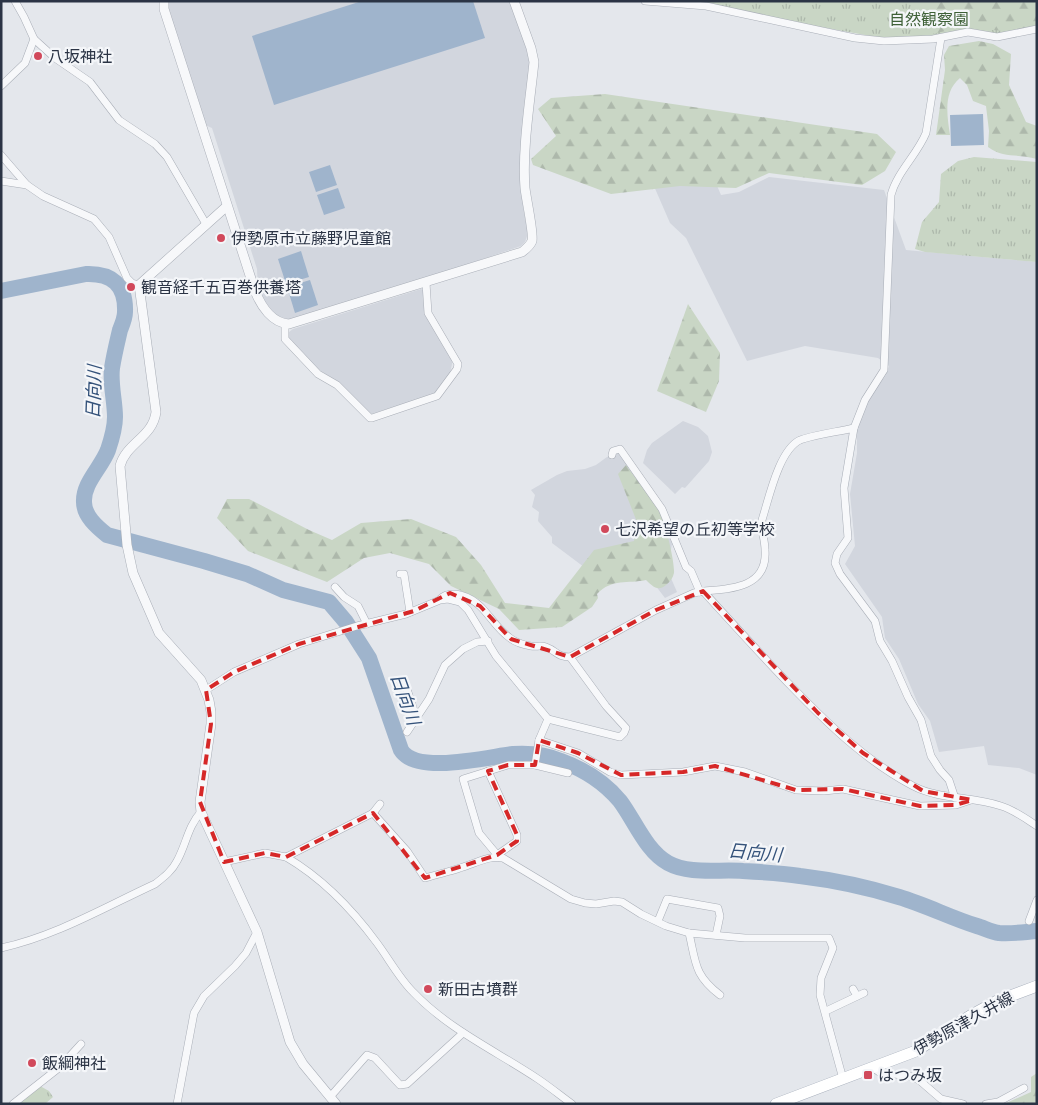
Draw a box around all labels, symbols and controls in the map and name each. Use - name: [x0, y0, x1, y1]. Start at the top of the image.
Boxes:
- park label: 自然観察園: [889, 10, 969, 29]
- place label: 八坂神社: [48, 47, 112, 66]
- marker: 八坂神社: [32, 50, 44, 62]
- place label: 伊勢原市立藤野児童館: [231, 229, 391, 248]
- marker: 伊勢原市立藤野児童館: [215, 232, 227, 244]
- place label: 観音経千五百巻供養塔: [141, 278, 301, 297]
- marker: 観音経千五百巻供養塔: [125, 281, 137, 293]
- water label: 日向川: [82, 363, 105, 419]
- place label: 七沢希望の丘初等学校: [615, 520, 775, 539]
- marker: 七沢希望の丘初等学校: [599, 523, 611, 535]
- water label: 日向川: [386, 670, 425, 730]
- water label: 日向川: [727, 840, 785, 865]
- place label: 新田古墳群: [438, 980, 518, 999]
- marker: 新田古墳群: [422, 983, 434, 995]
- street label: 伊勢原津久井線: [910, 988, 1017, 1059]
- place label: 飯綱神社: [42, 1054, 106, 1073]
- marker: 飯綱神社: [26, 1057, 38, 1069]
- place label: はつみ坂: [878, 1066, 942, 1085]
- marker: はつみ坂: [862, 1069, 874, 1081]

